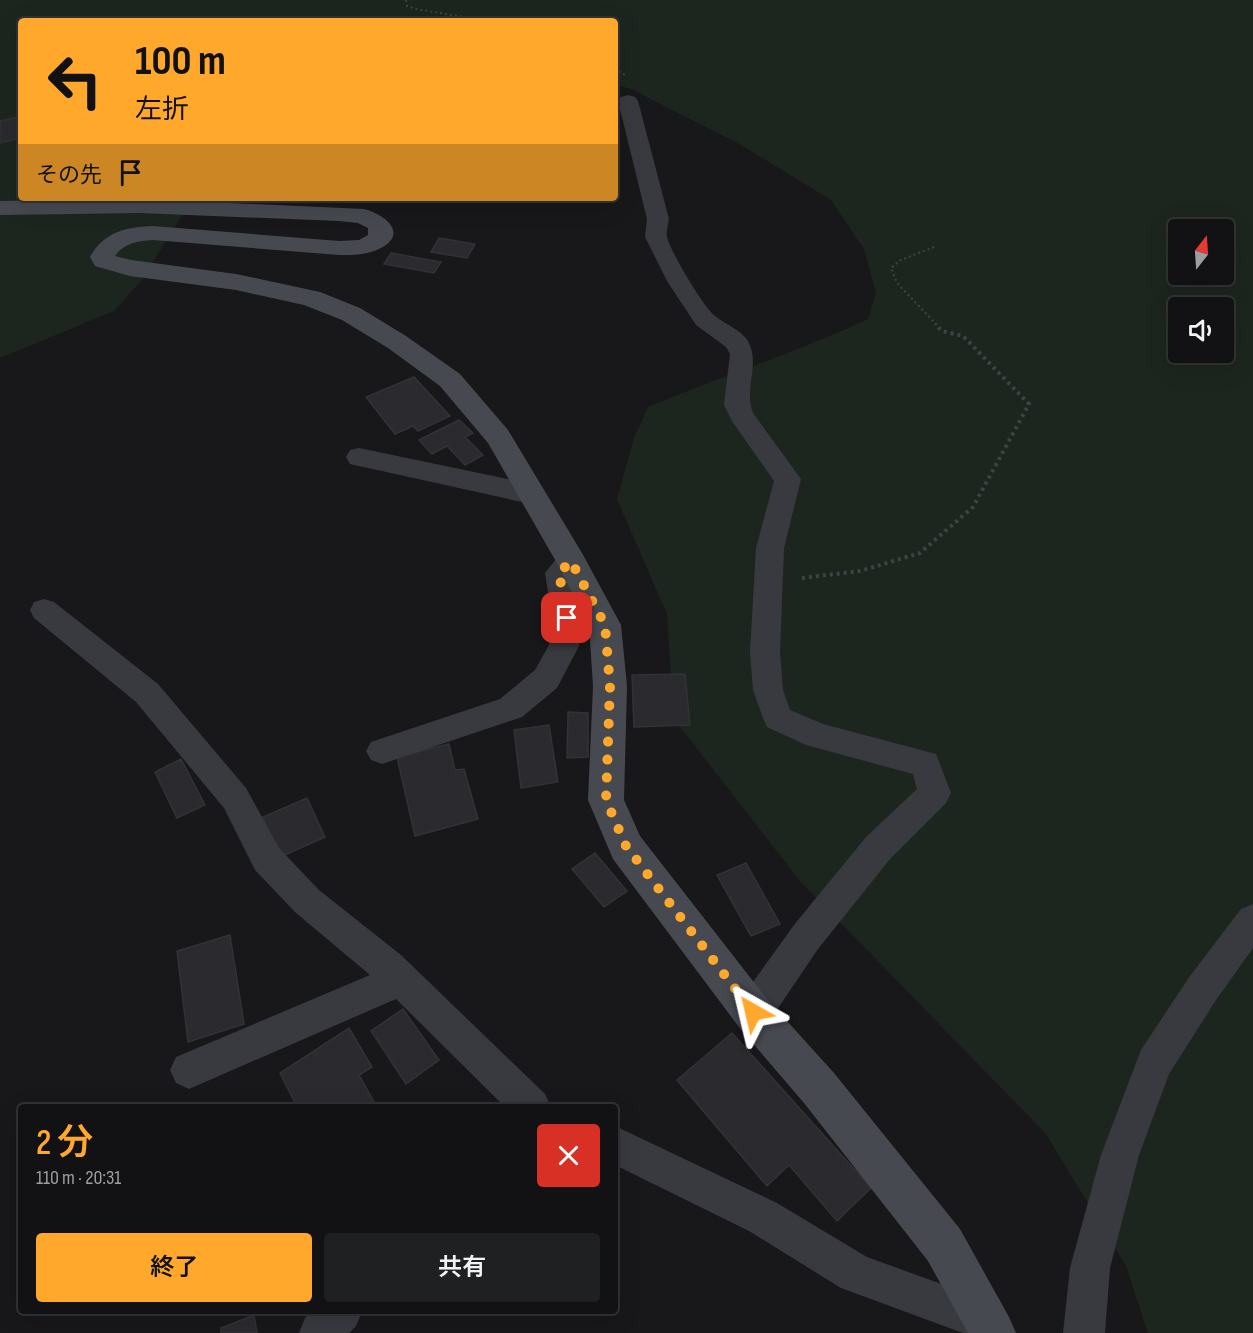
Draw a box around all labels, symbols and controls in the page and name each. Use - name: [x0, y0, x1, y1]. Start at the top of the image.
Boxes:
- text: 100 m: [135, 36, 226, 87]
- icon: left: [36, 42, 114, 120]
- text: 左折: [135, 94, 189, 126]
- icon: arrive: [114, 156, 147, 189]
- text: その先: [36, 162, 102, 189]
- north arrow: [1168, 219, 1234, 285]
- map controls: [1168, 219, 1234, 363]
- button: sound: [1168, 297, 1234, 363]
- pin: [541, 592, 592, 643]
- icon: arrive: [550, 601, 583, 634]
- position arrow: [721, 980, 785, 1044]
- text: 2 分: [36, 1122, 93, 1165]
- button: close: [537, 1124, 600, 1187]
- text: 110 m · 20:31: [36, 1166, 121, 1190]
- button: 終了: [36, 1233, 312, 1302]
- button: 共有: [324, 1233, 600, 1302]

